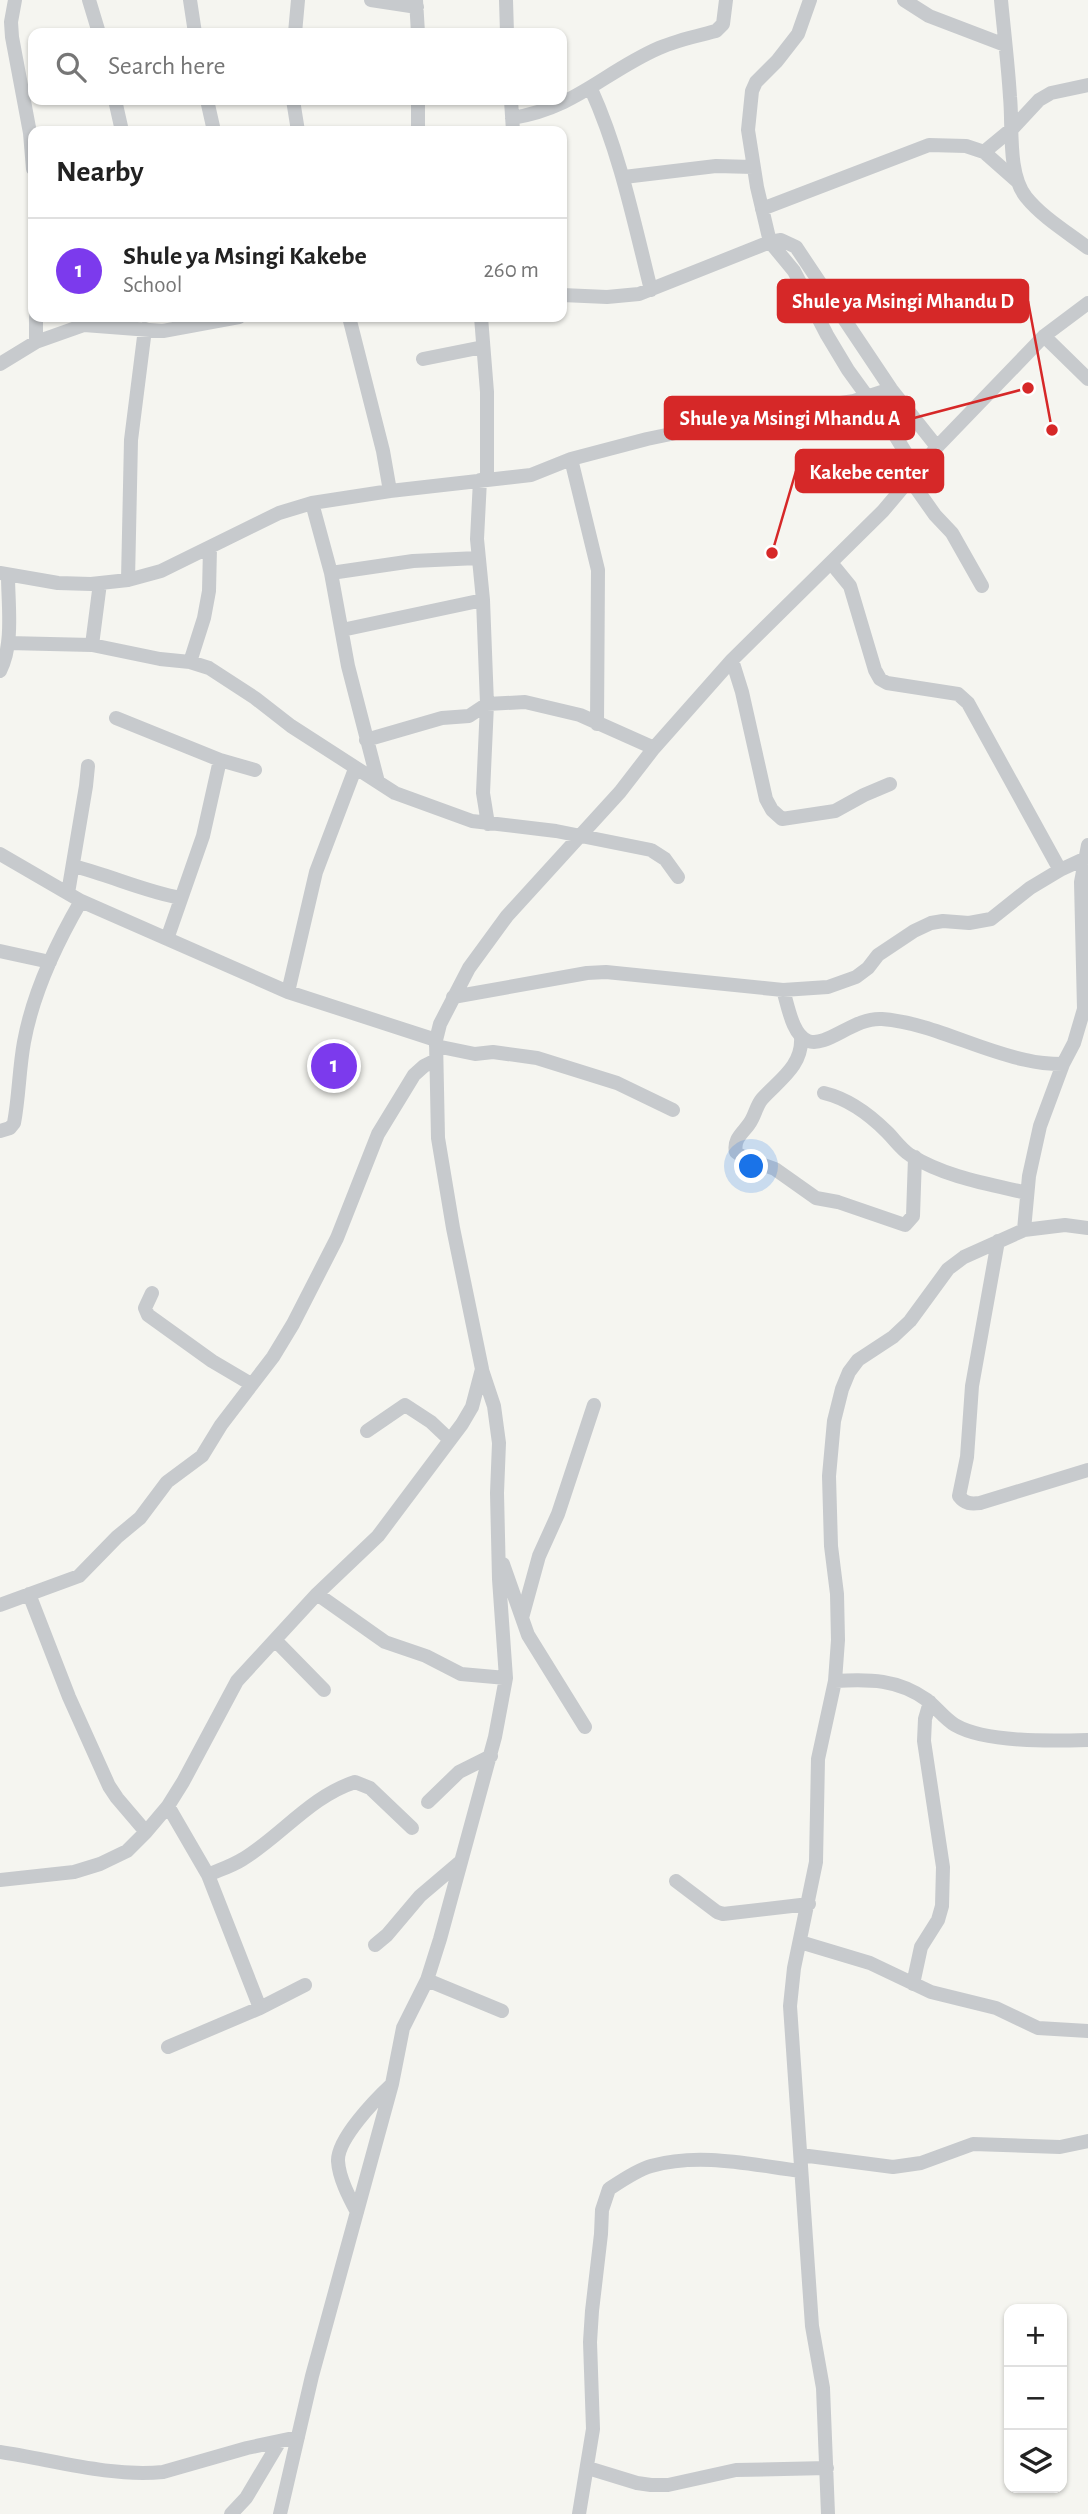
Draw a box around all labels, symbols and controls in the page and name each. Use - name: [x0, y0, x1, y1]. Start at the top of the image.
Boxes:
- search box: [28, 28, 567, 105]
- icon: search: [52, 48, 90, 86]
- text: Search here: [108, 53, 226, 79]
- text: Nearby: [56, 157, 144, 187]
- text: Shule ya Msingi Kakebe: [123, 243, 367, 269]
- text: 1: [75, 259, 83, 282]
- text: 260 m: [483, 259, 539, 282]
- text: School: [123, 274, 182, 297]
- callout: Shule ya Msingi Mhandu D: [778, 280, 1028, 322]
- text: Shule ya Msingi Mhandu D: [792, 291, 1014, 312]
- callout: Shule ya Msingi Mhandu A: [665, 397, 914, 439]
- text: Shule ya Msingi Mhandu A: [680, 408, 901, 429]
- callout: Kakebe center: [796, 450, 943, 492]
- text: Kakebe center: [809, 462, 929, 483]
- pin: 1: [311, 1040, 357, 1092]
- your location: [734, 1149, 768, 1183]
- map controls: [1004, 2304, 1067, 2493]
- button: +: [1004, 2304, 1067, 2367]
- button: −: [1004, 2367, 1067, 2430]
- button: layers: [1004, 2430, 1067, 2493]

